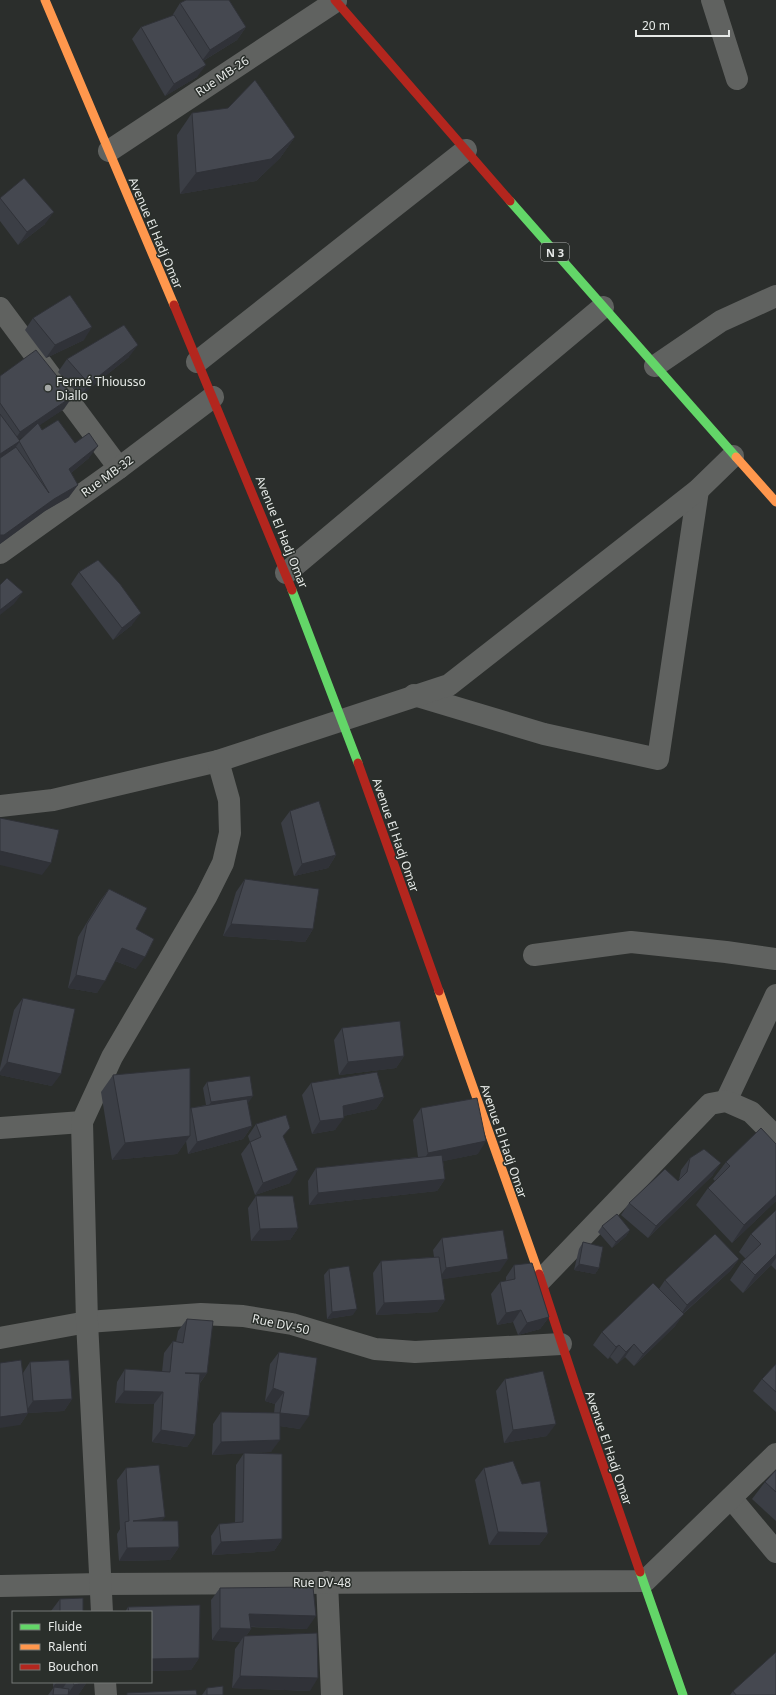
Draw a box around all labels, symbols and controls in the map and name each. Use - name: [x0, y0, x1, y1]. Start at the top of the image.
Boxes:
- scale bar: [636, 12, 729, 38]
- text: 20 m: [642, 17, 670, 34]
- street label: Rue MB-26: [192, 52, 252, 100]
- street label: Avenue El Hadj Omar: [125, 175, 187, 291]
- road number: N 3: [541, 243, 569, 261]
- place label: Fermé Thiousso Diallo: [56, 373, 146, 404]
- marker: Fermé Thiousso Diallo: [43, 383, 53, 393]
- street label: Rue MB-32: [77, 451, 137, 501]
- street label: Avenue El Hadj Omar: [252, 473, 312, 591]
- street label: Avenue El Hadj Omar: [368, 776, 424, 894]
- street label: Avenue El Hadj Omar: [476, 1082, 532, 1200]
- street label: Rue DV-50: [251, 1310, 311, 1338]
- street label: Avenue El Hadj Omar: [581, 1389, 637, 1507]
- street label: Rue DV-48: [293, 1574, 351, 1591]
- legend: [12, 1611, 152, 1683]
- text: Fluide: [48, 1618, 82, 1635]
- text: Ralenti: [48, 1638, 87, 1655]
- text: Bouchon: [48, 1658, 98, 1675]

